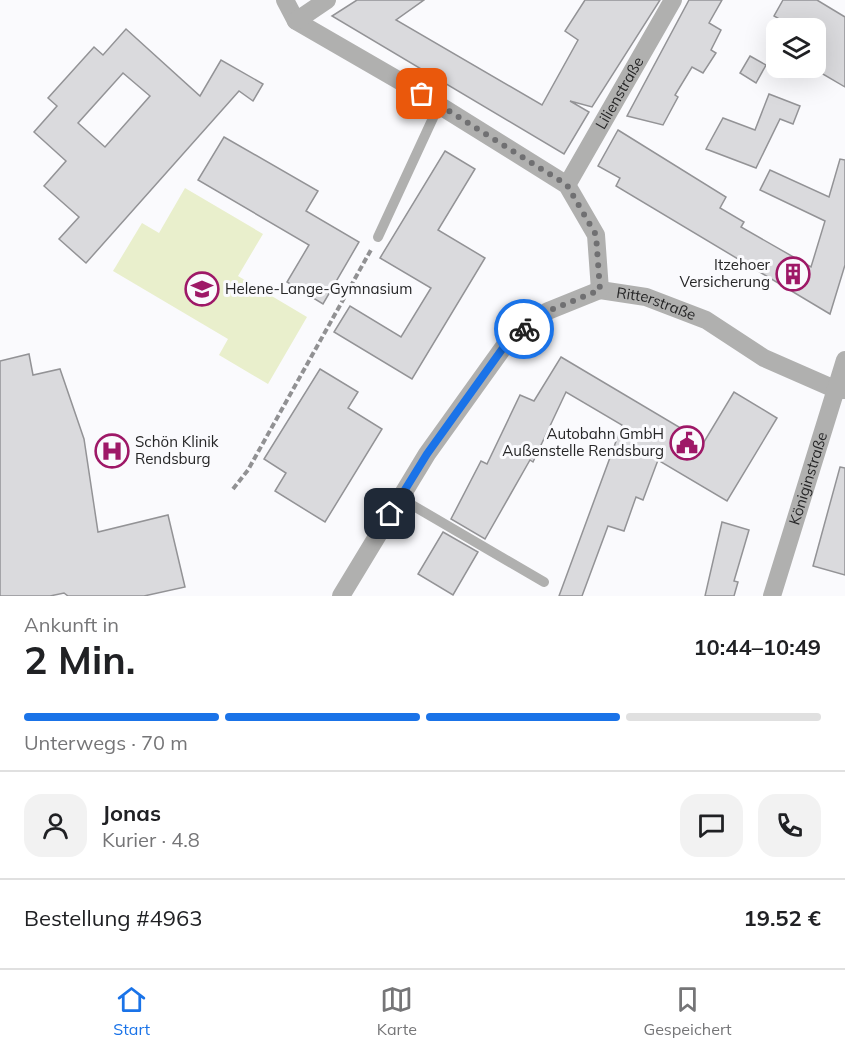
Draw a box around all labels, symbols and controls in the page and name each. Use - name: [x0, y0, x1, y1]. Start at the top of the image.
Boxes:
- map controls: [766, 18, 826, 78]
- button: layers: [766, 18, 826, 78]
- street label: Lilienstraße: [591, 53, 648, 132]
- pin: [396, 68, 447, 119]
- icon: bag: [405, 77, 438, 110]
- place label: Itzehoer Versicherung: [680, 255, 771, 291]
- building icon: Itzehoer Versicherung: [775, 256, 811, 292]
- school or university icon: Helene-Lange-Gymnasium: [184, 271, 220, 307]
- place label: Helene-Lange-Gymnasium: [225, 279, 412, 298]
- street label: Ritterstraße: [615, 283, 699, 324]
- courier: [494, 299, 554, 359]
- icon: bike: [508, 313, 541, 346]
- place label: Autobahn GmbH Außenstelle Rendsburg: [502, 424, 664, 460]
- public building icon: Autobahn GmbH Außenstelle Rendsburg: [669, 425, 705, 461]
- street label: Königinstraße: [785, 429, 831, 527]
- place label: Schön Klinik Rendsburg: [135, 432, 219, 468]
- hospital icon: Schön Klinik Rendsburg: [94, 433, 130, 469]
- pin: [364, 488, 415, 539]
- icon: home: [373, 497, 406, 530]
- text: Ankunft in: [24, 612, 119, 637]
- text: 10:44–10:49: [693, 633, 821, 661]
- text: 2 Min.: [24, 635, 135, 684]
- text: Unterwegs · 70 m: [24, 730, 188, 755]
- button: person: [24, 794, 87, 857]
- button: chat: [680, 794, 743, 857]
- button: phone: [758, 794, 821, 857]
- text: Jonas: [102, 799, 161, 827]
- text: Kurier · 4.8: [102, 827, 200, 852]
- text: Bestellung #4963: [24, 904, 202, 932]
- text: 19.52 €: [744, 904, 821, 932]
- tab: Start: [113, 983, 150, 1039]
- tab: Karte: [377, 983, 417, 1039]
- tab: Gespeichert: [643, 983, 732, 1039]

